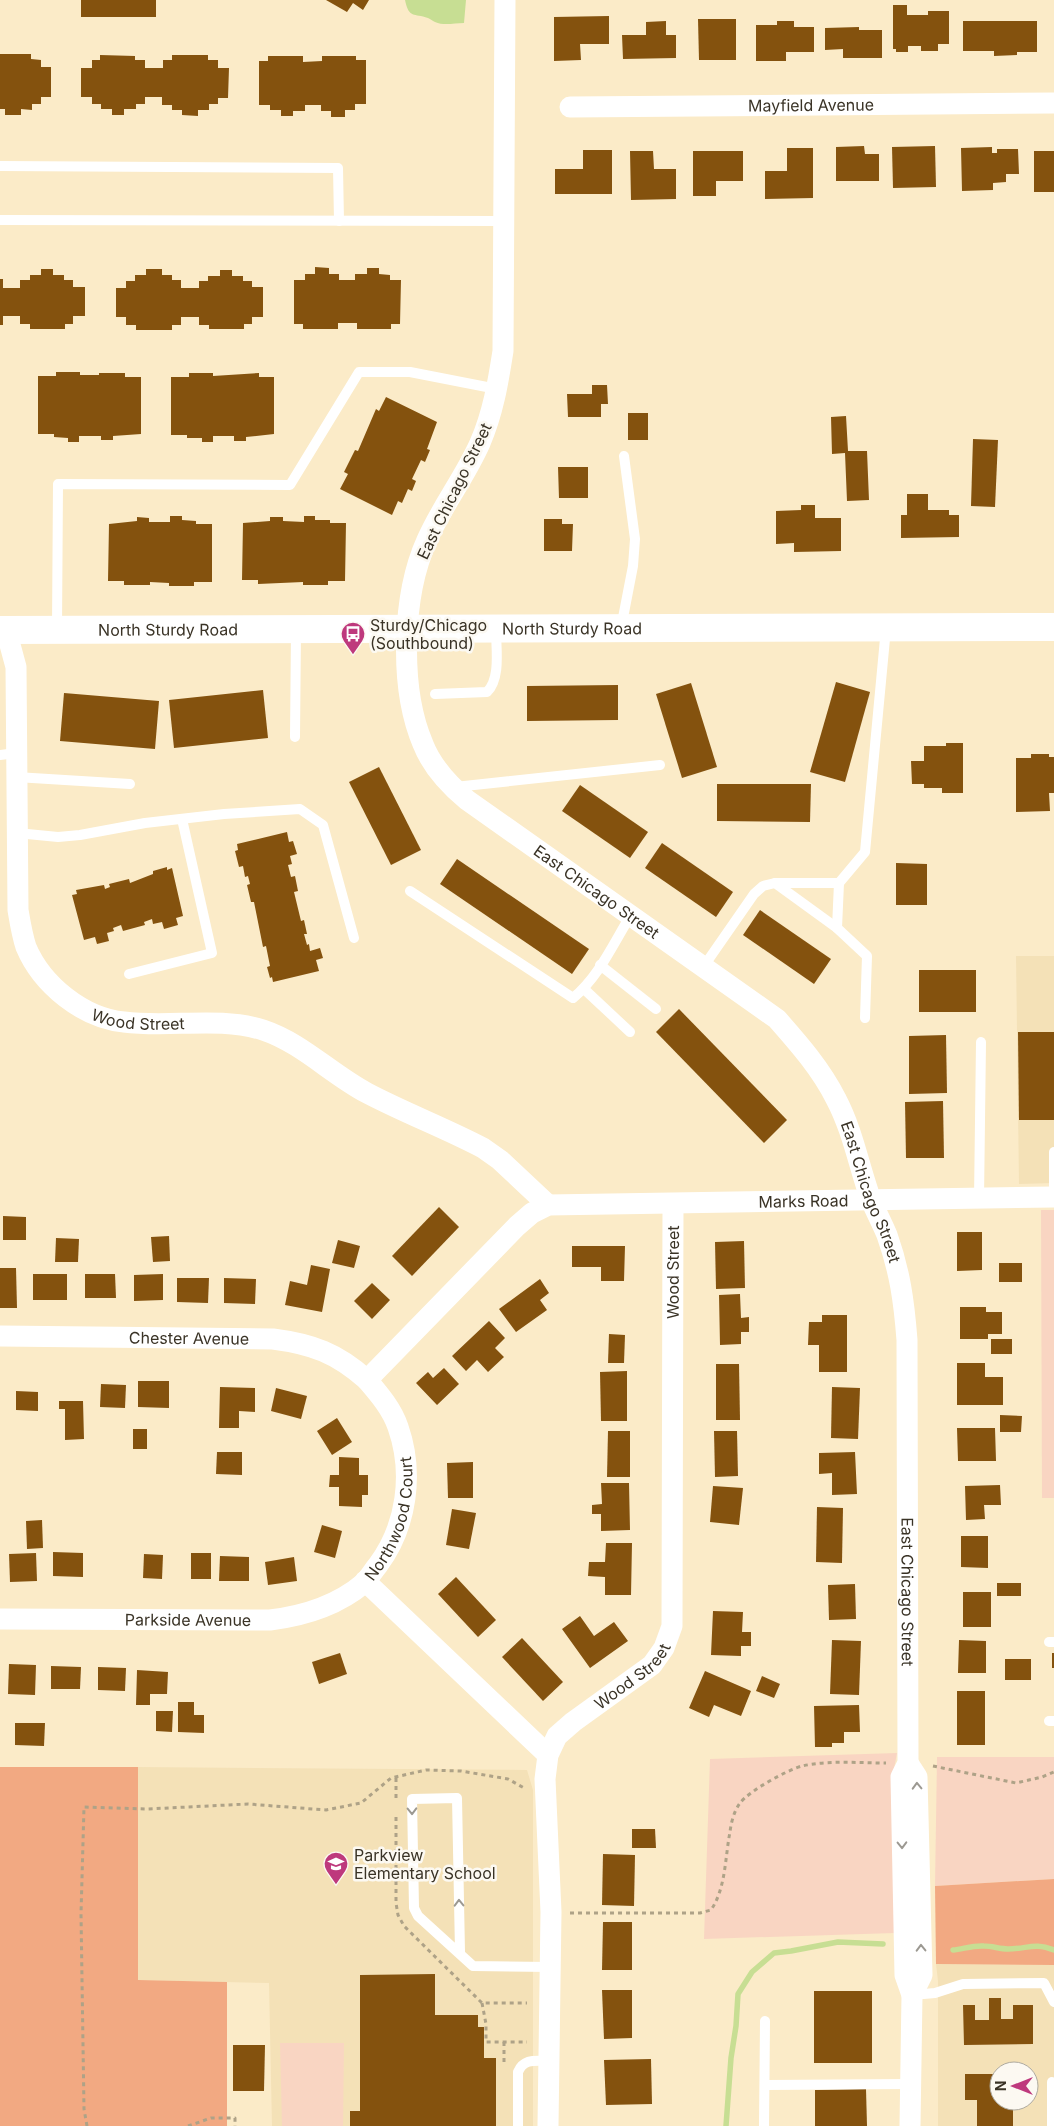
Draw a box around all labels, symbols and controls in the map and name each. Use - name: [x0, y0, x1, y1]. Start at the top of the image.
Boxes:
- street label: Mayfield Avenue: [748, 94, 874, 116]
- street label: East Chicago Street: [412, 420, 496, 562]
- place label: Sturdy/Chicago (Southbound): [370, 615, 487, 653]
- street label: North Sturdy Road: [502, 618, 642, 639]
- street label: North Sturdy Road: [98, 619, 238, 640]
- bus stop icon: Sturdy/Chicago (Southbound): [340, 621, 366, 655]
- street label: East Chicago Street: [530, 840, 663, 943]
- street label: Wood Street: [89, 1004, 185, 1034]
- street label: East Chicago Street: [837, 1118, 905, 1265]
- street label: Marks Road: [758, 1190, 849, 1212]
- street label: Wood Street: [663, 1225, 683, 1319]
- street label: Chester Avenue: [129, 1327, 249, 1349]
- street label: Northwood Court: [360, 1455, 416, 1584]
- street label: East Chicago Street: [897, 1517, 918, 1666]
- street label: Parkside Avenue: [125, 1609, 251, 1630]
- street label: Wood Street: [590, 1641, 675, 1713]
- one-way arrow: [912, 1781, 923, 1789]
- one-way arrow: [407, 1807, 418, 1815]
- one-way arrow: [897, 1842, 907, 1849]
- place label: Parkview Elementary School: [354, 1845, 496, 1883]
- school or university icon: Parkview Elementary School: [323, 1851, 349, 1885]
- one-way arrow: [454, 1899, 464, 1907]
- one-way arrow: [916, 1944, 926, 1952]
- north arrow: [989, 2061, 1039, 2111]
- text: N: [992, 2081, 1009, 2091]

